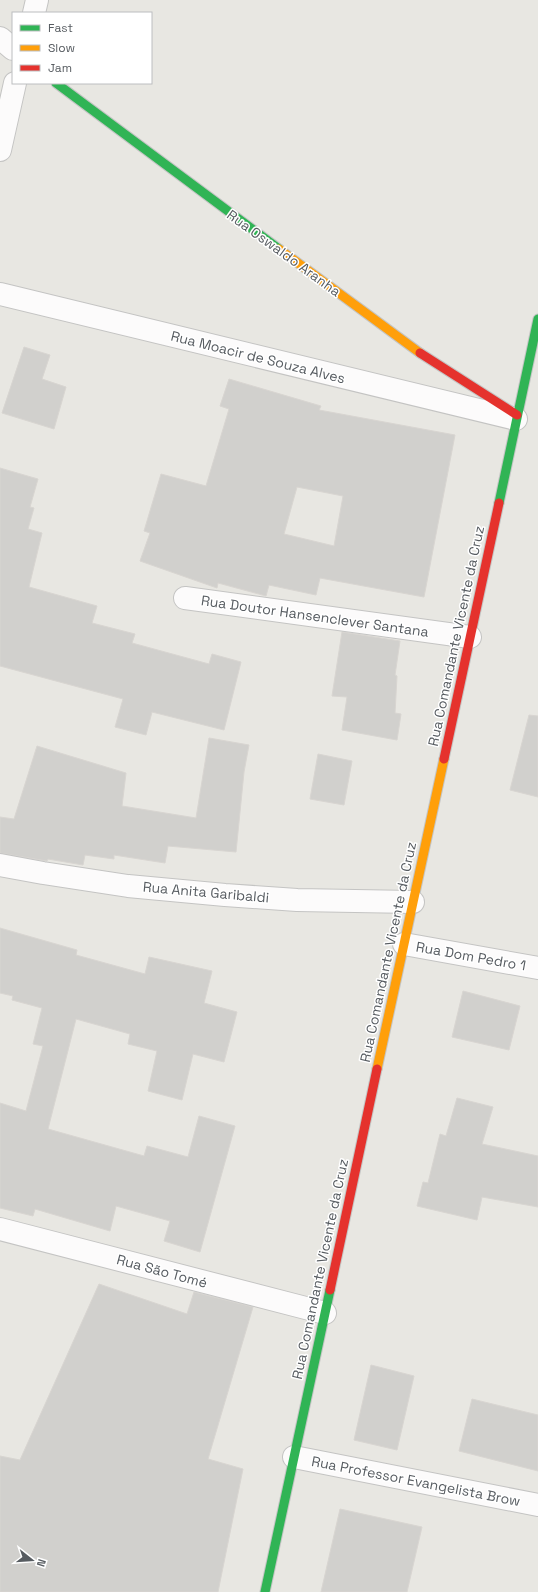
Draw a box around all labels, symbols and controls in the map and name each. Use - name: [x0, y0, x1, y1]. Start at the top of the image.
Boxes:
- legend: [12, 12, 152, 84]
- text: Fast: [48, 20, 73, 36]
- text: Slow: [48, 40, 75, 56]
- text: Jam: [48, 60, 72, 76]
- street label: Rua Oswaldo Aranha: [224, 206, 344, 300]
- street label: Rua Moacir de Souza Alves: [169, 327, 347, 387]
- street label: Rua Comandante Vicente da Cruz: [424, 524, 488, 748]
- street label: Rua Doutor Hansenclever Santana: [200, 591, 430, 641]
- street label: Rua Comandante Vicente da Cruz: [356, 840, 420, 1064]
- street label: Rua Anita Garibaldi: [142, 878, 270, 906]
- street label: Rua Dom Pedro 1: [415, 937, 527, 975]
- street label: Rua Comandante Vicente da Cruz: [288, 1157, 352, 1381]
- street label: Rua São Tomé: [115, 1250, 209, 1292]
- street label: Rua Professor Evangelista Brow: [310, 1452, 522, 1510]
- north arrow: [12, 1540, 52, 1580]
- text: N: [34, 1557, 49, 1568]

